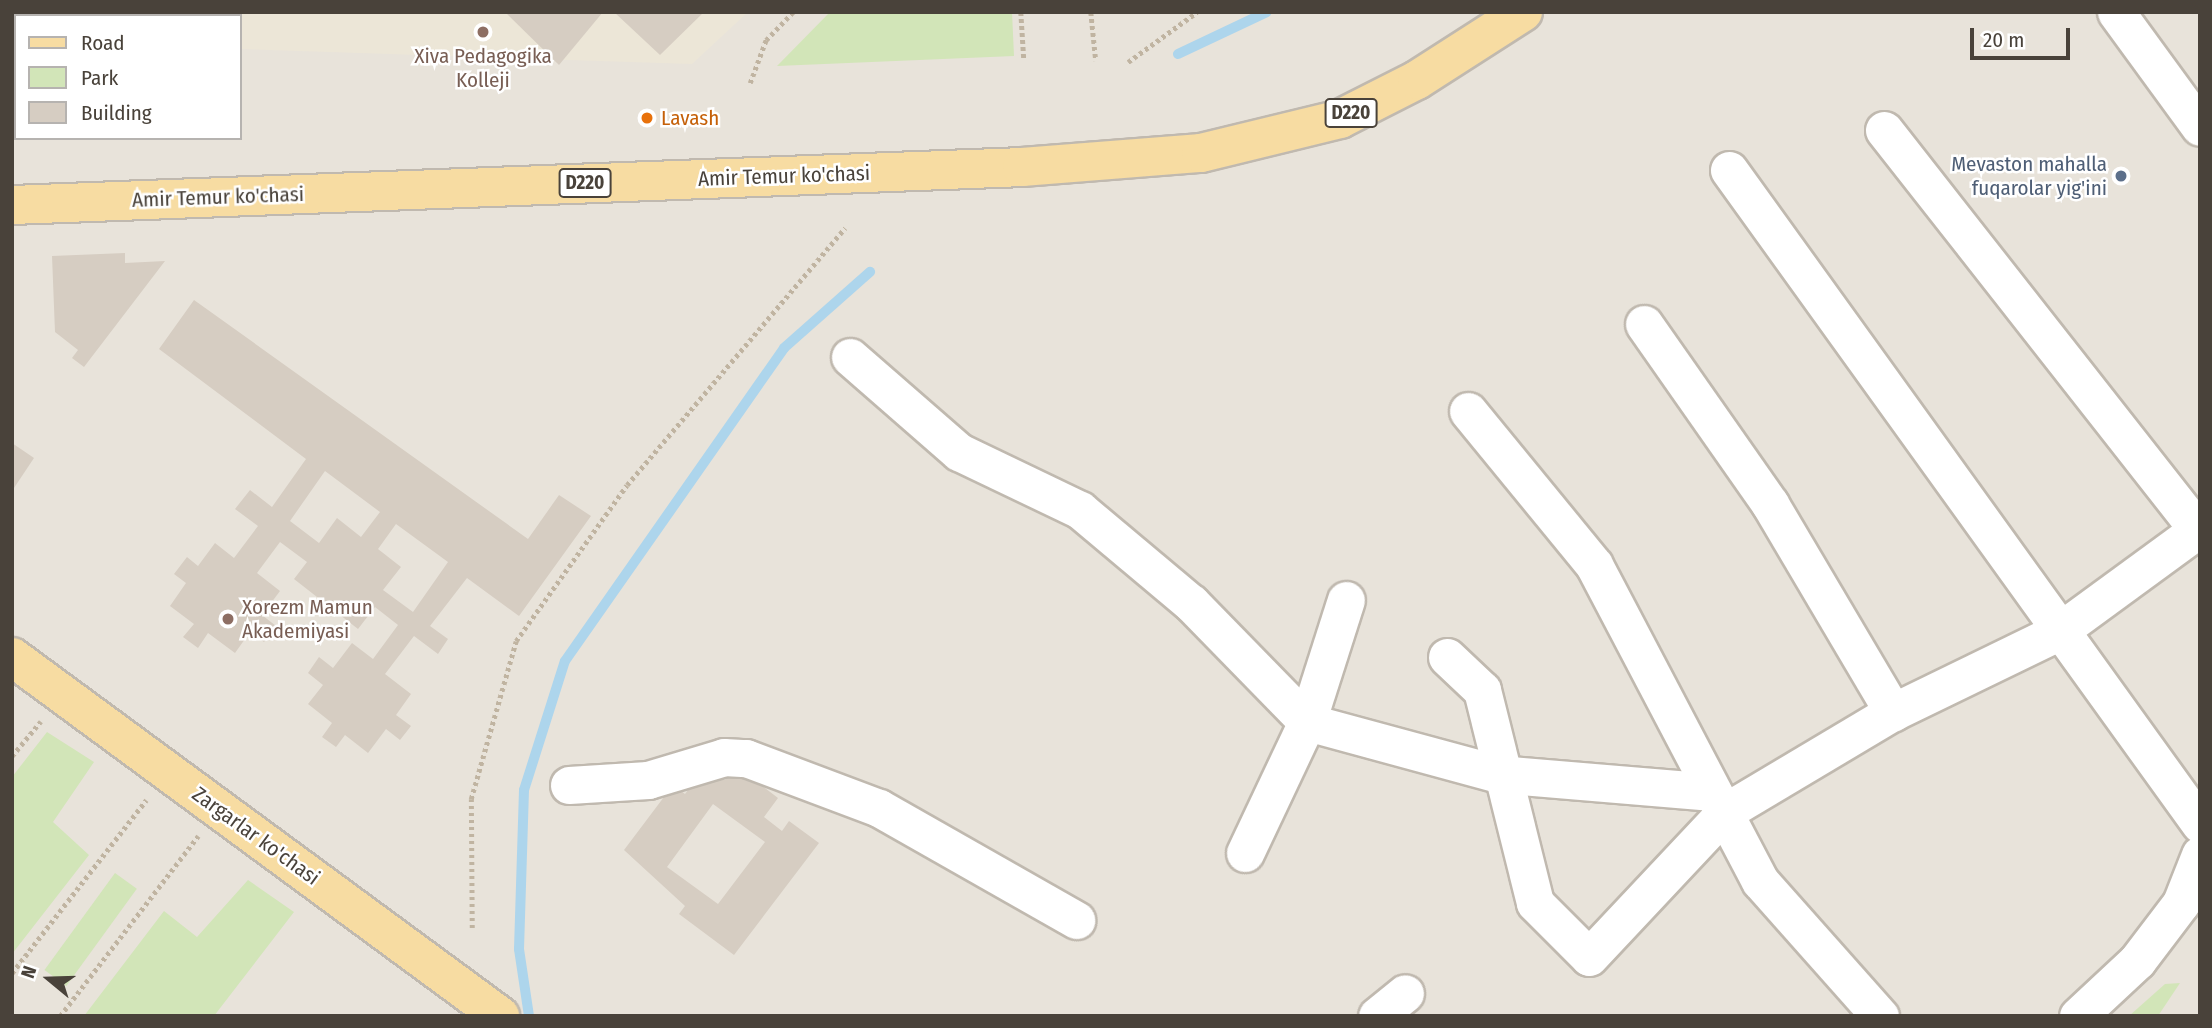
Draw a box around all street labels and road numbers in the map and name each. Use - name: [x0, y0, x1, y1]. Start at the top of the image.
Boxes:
- road number: D220: [1323, 97, 1379, 128]
- street label: Amir Temur ko'chasi: [698, 160, 870, 192]
- road number: D220: [557, 168, 613, 198]
- street label: Amir Temur ko'chasi: [132, 181, 304, 213]
- street label: Zargarlar ko'chasi: [188, 781, 324, 891]

